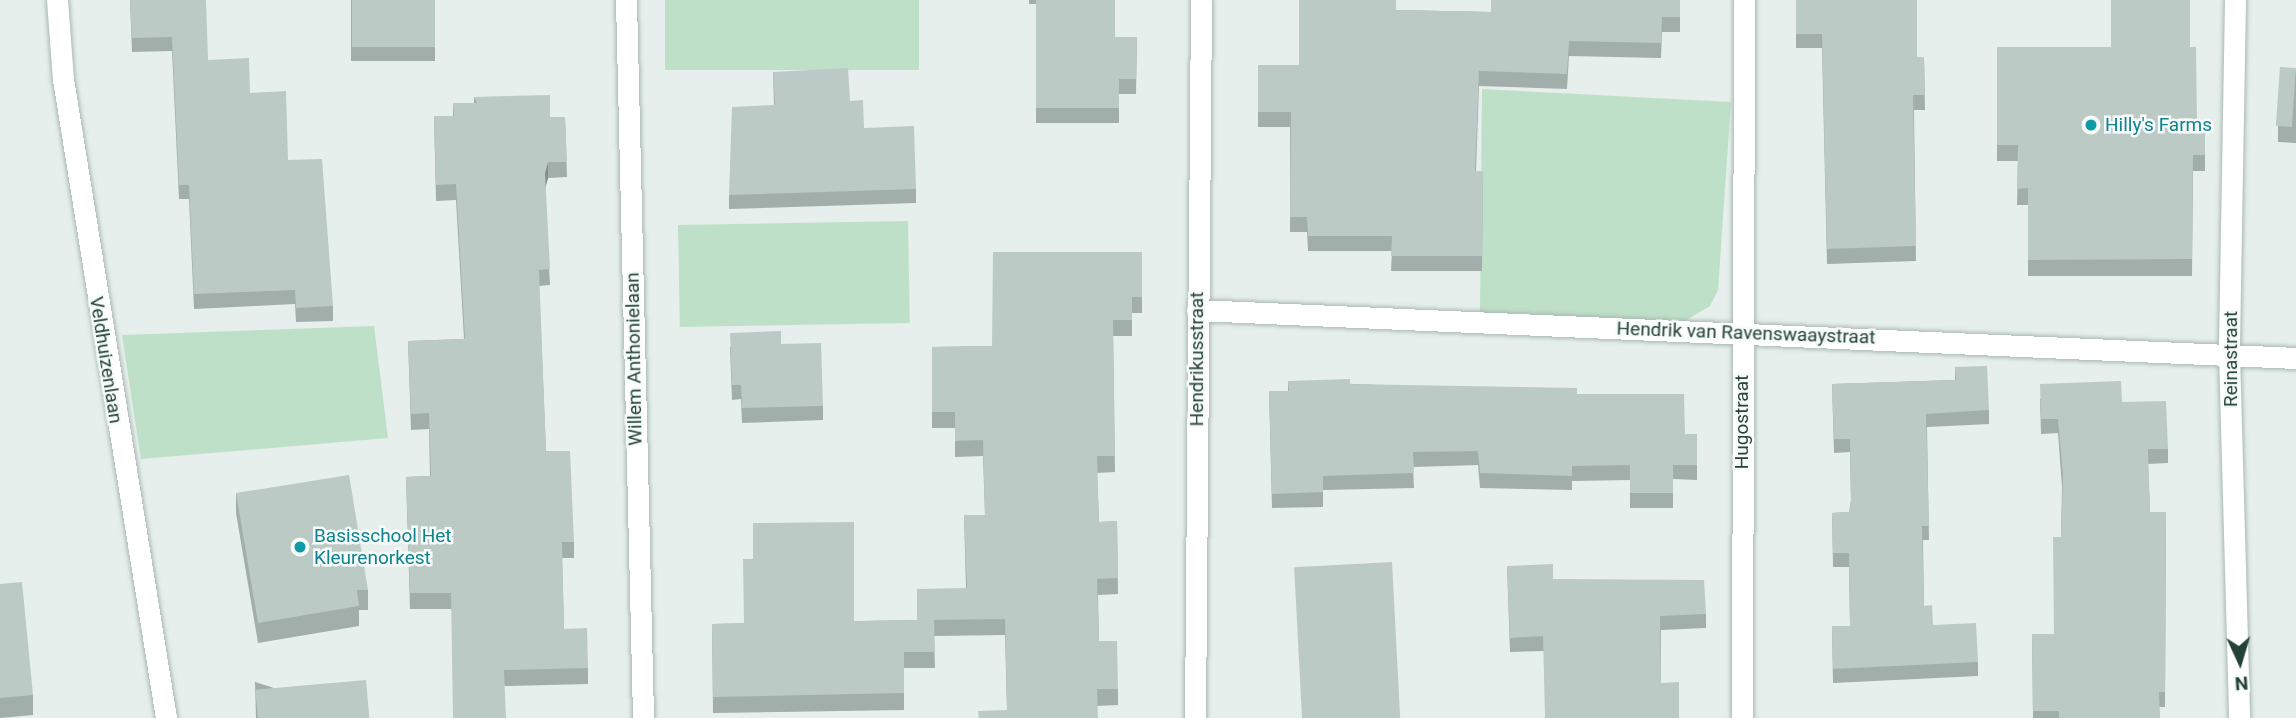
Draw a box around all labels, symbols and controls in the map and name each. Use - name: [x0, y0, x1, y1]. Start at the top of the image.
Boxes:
- place label: Hilly's Farms: [2105, 114, 2212, 136]
- marker: Hilly's Farms: [2083, 117, 2099, 133]
- street label: Willem Anthonielaan: [621, 272, 647, 446]
- street label: Hendrikusstraat: [1186, 292, 1208, 426]
- street label: Veldhuizenlaan: [85, 295, 127, 425]
- street label: Reinastraat: [2220, 311, 2242, 407]
- street label: Hendrik van Ravenswaaystraat: [1616, 317, 1876, 349]
- street label: Hugostraat: [1731, 375, 1753, 469]
- place label: Basisschool Het Kleurenorkest: [314, 525, 451, 569]
- marker: Basisschool Het Kleurenorkest: [292, 539, 308, 555]
- north arrow: [2205, 627, 2275, 697]
- text: N: [2234, 672, 2249, 695]

